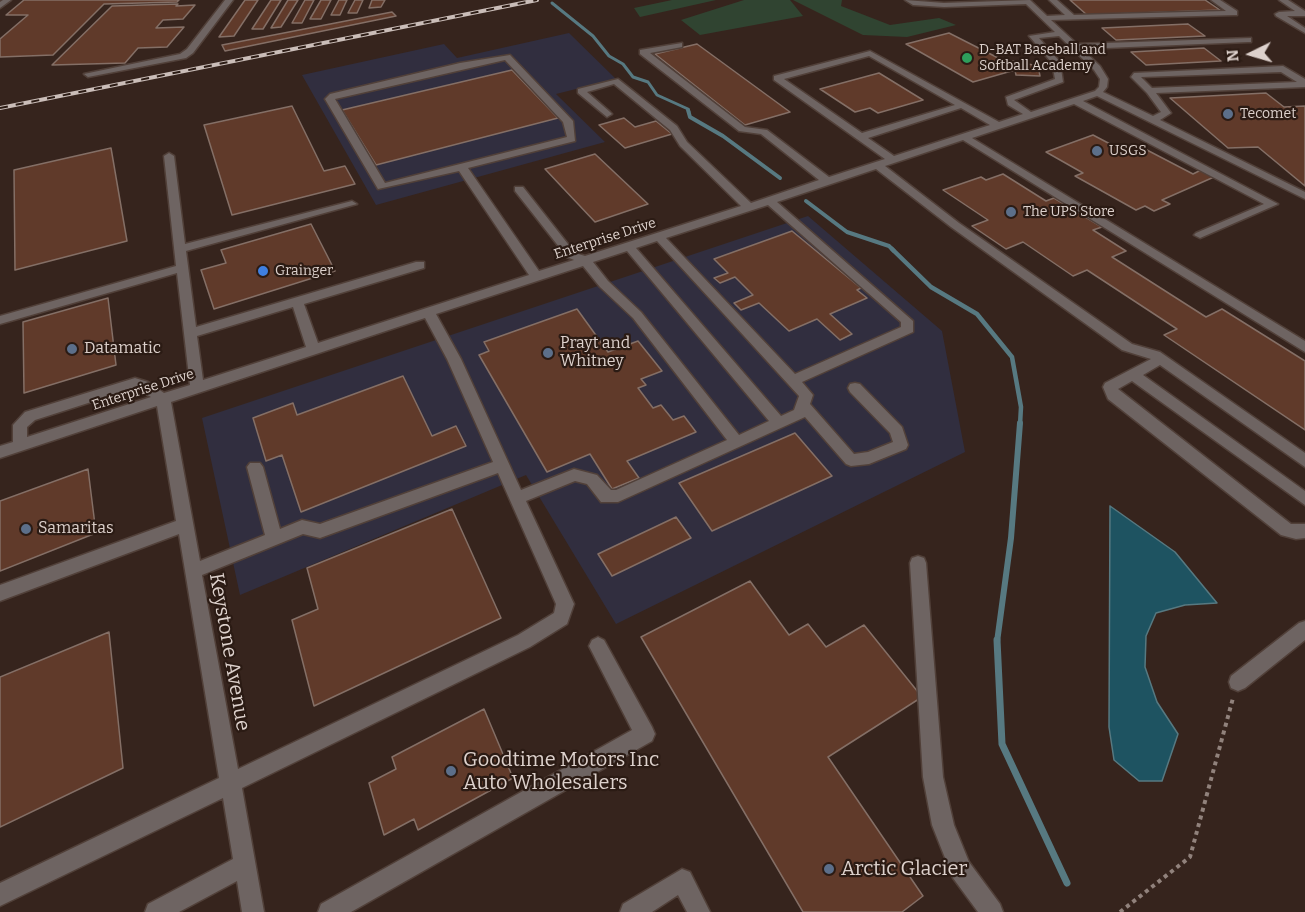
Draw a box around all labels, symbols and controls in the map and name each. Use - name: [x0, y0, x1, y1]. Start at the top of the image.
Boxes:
- north arrow: [1221, 24, 1281, 84]
- place label: D-BAT Baseball and Softball Academy: [979, 42, 1106, 74]
- text: N: [1223, 49, 1243, 63]
- marker: D-BAT Baseball and Softball Academy: [960, 51, 974, 65]
- place label: Tecomet: [1240, 106, 1296, 122]
- marker: Tecomet: [1221, 107, 1235, 121]
- place label: USGS: [1109, 143, 1147, 159]
- marker: USGS: [1090, 144, 1104, 158]
- place label: The UPS Store: [1023, 204, 1115, 220]
- marker: The UPS Store: [1004, 205, 1018, 219]
- street label: Enterprise Drive: [552, 215, 658, 263]
- place label: Grainger: [275, 263, 333, 279]
- marker: Grainger: [256, 264, 270, 278]
- place label: Prayt and Whitney: [560, 334, 630, 372]
- place label: Datamatic: [84, 339, 161, 359]
- marker: Datamatic: [65, 342, 79, 356]
- marker: Prayt and Whitney: [541, 346, 555, 360]
- street label: Enterprise Drive: [90, 366, 196, 414]
- place label: Samaritas: [38, 519, 114, 539]
- marker: Samaritas: [19, 522, 33, 536]
- street label: Keystone Avenue: [203, 571, 255, 733]
- place label: Goodtime Motors Inc Auto Wholesalers: [463, 748, 659, 795]
- marker: Goodtime Motors Inc Auto Wholesalers: [444, 764, 458, 778]
- place label: Arctic Glacier: [841, 857, 967, 881]
- marker: Arctic Glacier: [822, 862, 836, 876]

